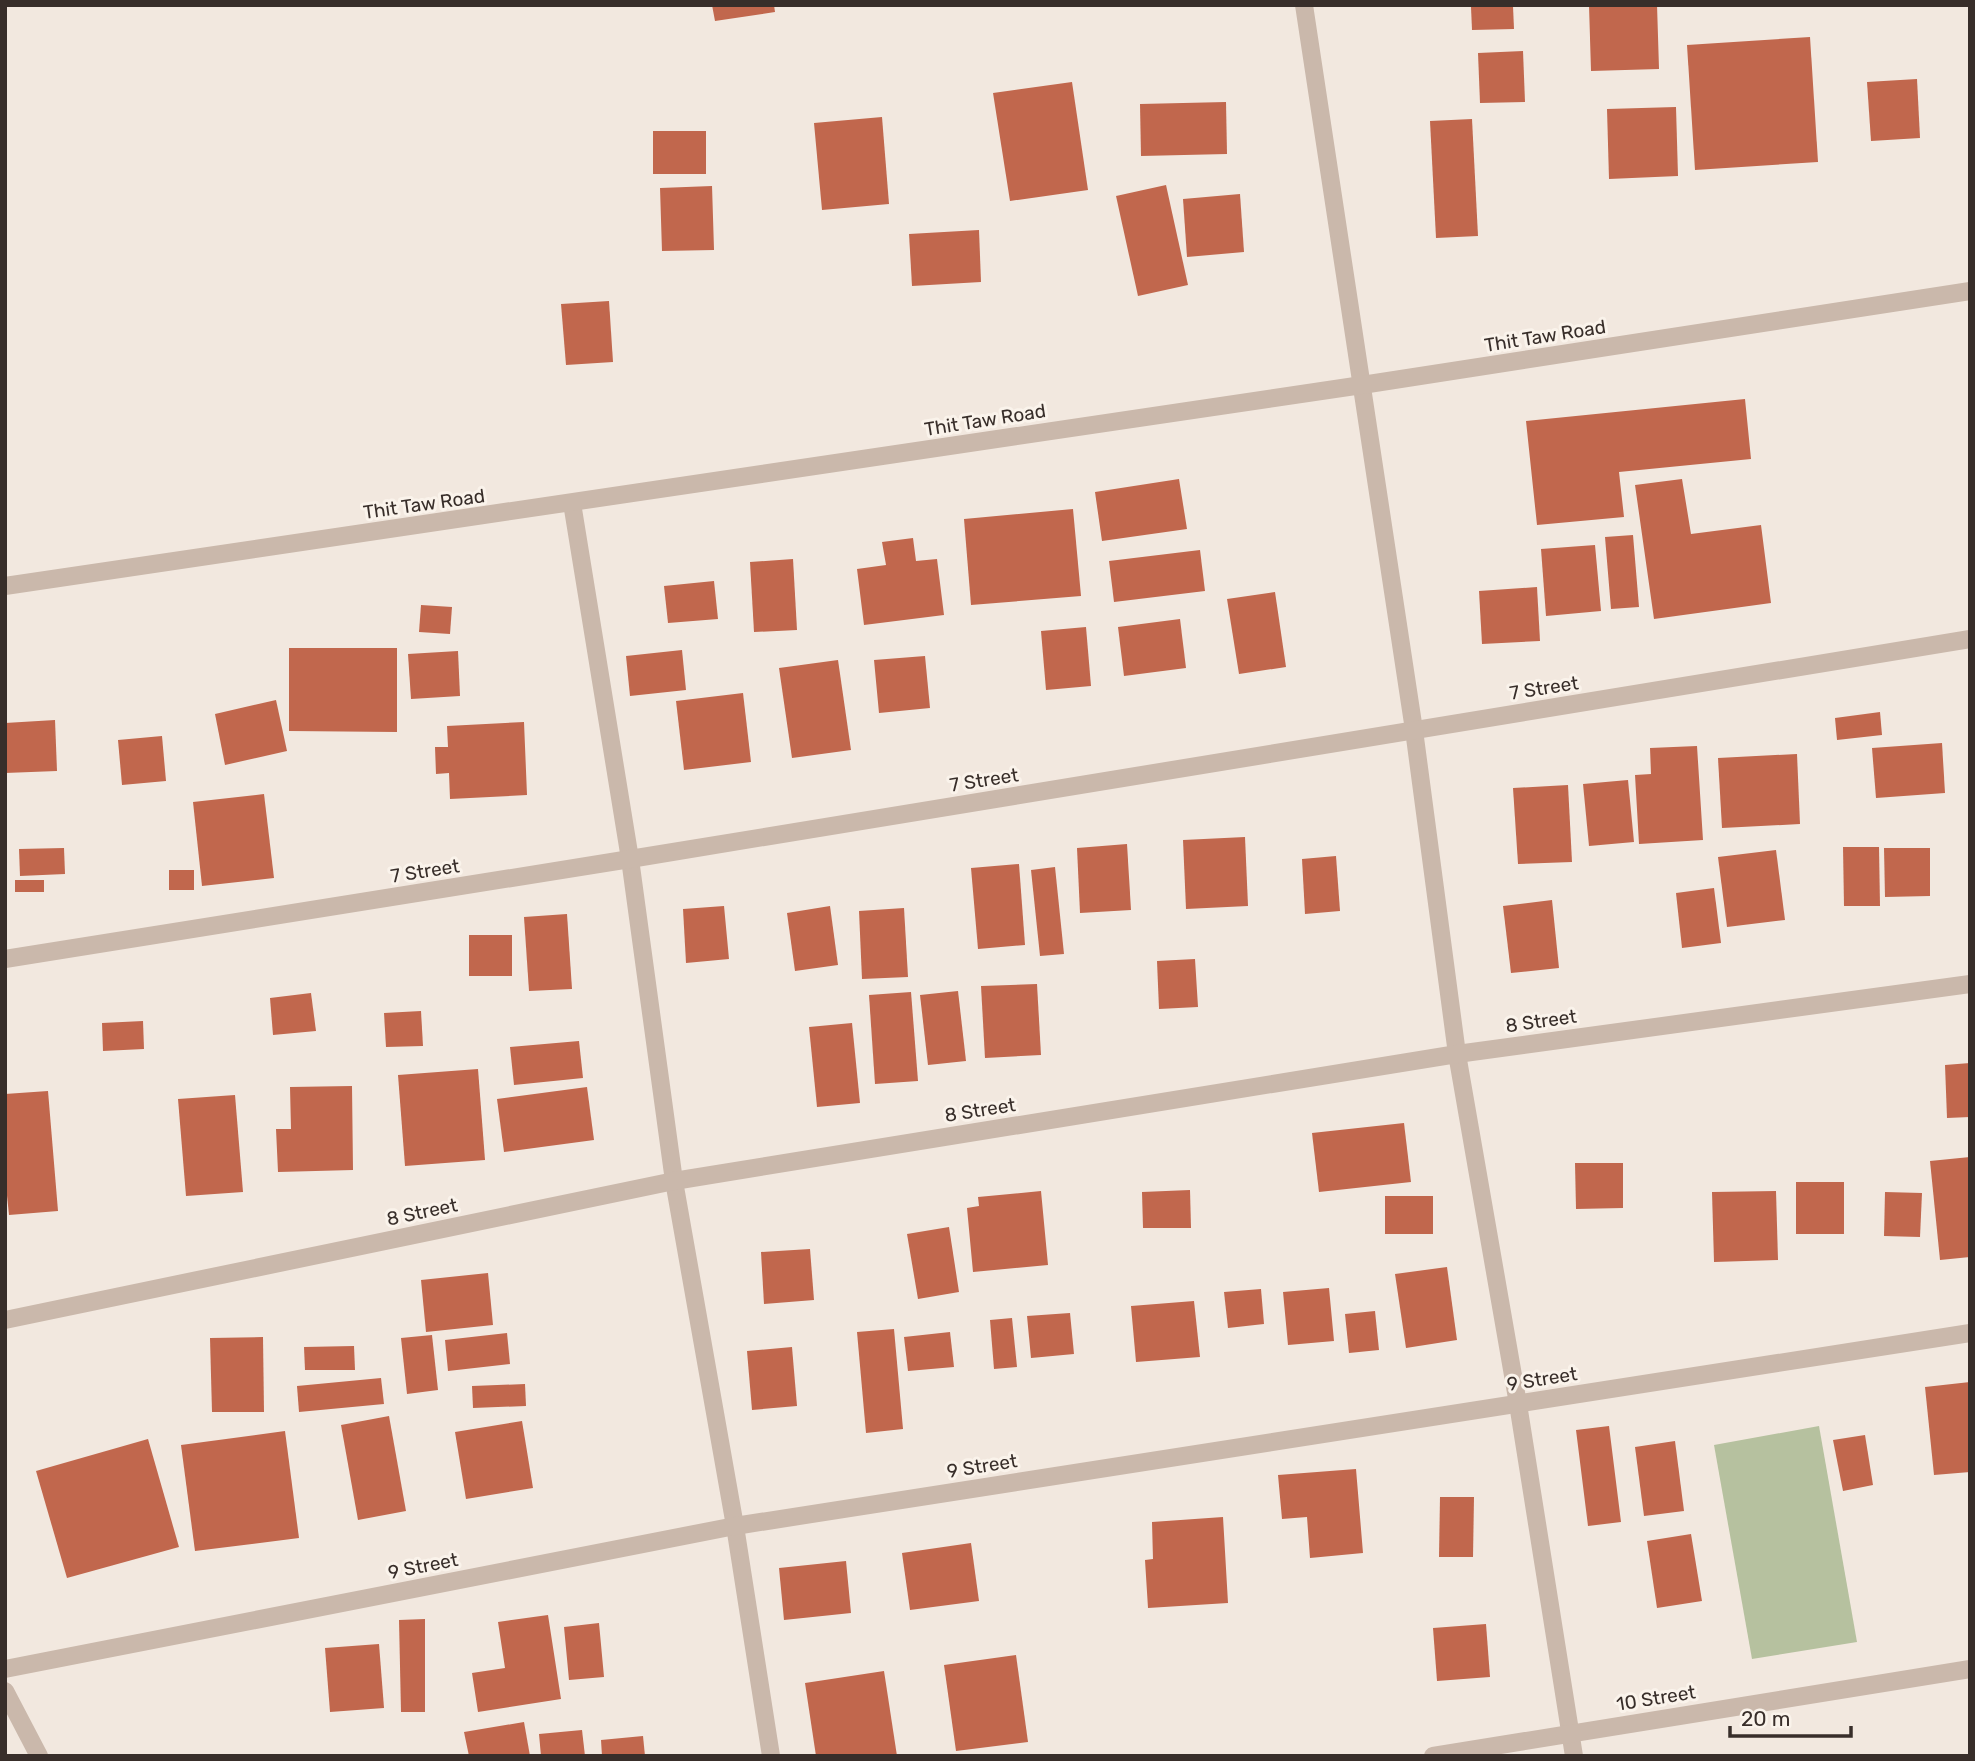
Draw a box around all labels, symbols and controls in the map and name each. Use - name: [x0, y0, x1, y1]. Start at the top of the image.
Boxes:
- street label: Thit Taw Road: [1483, 315, 1607, 357]
- street label: Thit Taw Road: [923, 399, 1047, 441]
- street label: Thit Taw Road: [362, 484, 486, 524]
- street label: 7 Street: [1508, 671, 1581, 705]
- street label: 7 Street: [948, 763, 1021, 797]
- street label: 7 Street: [389, 854, 462, 888]
- street label: 8 Street: [1504, 1005, 1579, 1037]
- street label: 8 Street: [943, 1093, 1018, 1127]
- street label: 8 Street: [385, 1193, 460, 1231]
- street label: 9 Street: [1505, 1362, 1579, 1396]
- street label: 9 Street: [945, 1449, 1019, 1483]
- street label: 9 Street: [386, 1548, 461, 1584]
- street label: 10 Street: [1615, 1680, 1698, 1716]
- scale bar: [1730, 1694, 1851, 1738]
- text: 20 m: [1741, 1706, 1790, 1731]

